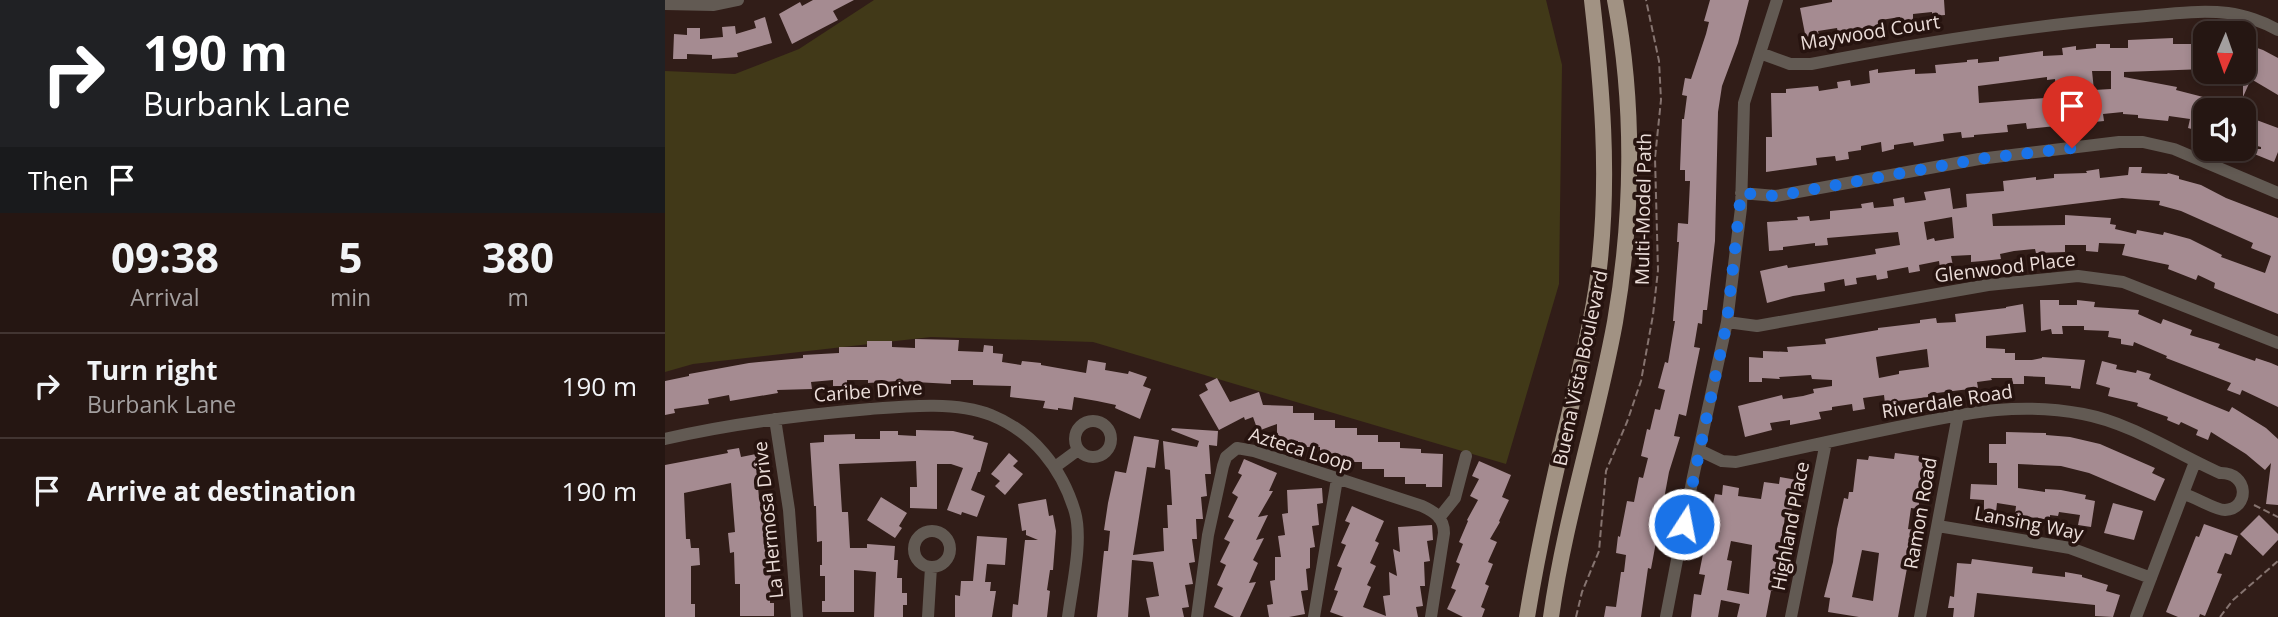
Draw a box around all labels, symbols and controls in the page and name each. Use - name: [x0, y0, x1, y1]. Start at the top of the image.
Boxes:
- street label: Maywood Court: [1798, 8, 1942, 56]
- text: 190 m: [143, 19, 288, 85]
- north arrow: [2193, 21, 2256, 84]
- map controls: [2193, 21, 2256, 161]
- icon: right: [28, 28, 119, 119]
- pin: [2042, 76, 2102, 148]
- text: Burbank Lane: [143, 82, 351, 125]
- icon: arrive: [2053, 87, 2091, 125]
- button: sound: [2193, 98, 2256, 161]
- street label: Multi-Model Path: [1629, 133, 1657, 285]
- icon: arrive: [103, 161, 141, 199]
- text: Then: [28, 162, 89, 198]
- text: 09:38: [111, 228, 219, 285]
- text: 5: [338, 228, 363, 285]
- text: 380: [482, 228, 554, 285]
- street label: Glenwood Place: [1933, 245, 2077, 289]
- street label: Buena Vista Boulevard: [1547, 268, 1613, 468]
- text: Arrival: [130, 281, 200, 313]
- text: min: [330, 281, 371, 313]
- text: m: [507, 281, 529, 313]
- text: Turn right: [87, 352, 218, 388]
- icon: right: [28, 367, 66, 405]
- text: 190 m: [562, 368, 637, 404]
- street label: Caribe Drive: [813, 374, 923, 408]
- street label: Riverdale Road: [1880, 378, 2014, 424]
- text: Burbank Lane: [87, 388, 236, 420]
- street label: Azteca Loop: [1246, 421, 1356, 477]
- street label: La Hermosa Drive: [747, 440, 789, 600]
- street label: Ramon Road: [1897, 455, 1943, 571]
- street label: Highland Place: [1765, 459, 1815, 593]
- icon: arrive: [28, 472, 66, 510]
- text: Arrive at destination: [87, 473, 356, 509]
- text: 190 m: [562, 473, 637, 509]
- position arrow: [1647, 487, 1721, 561]
- street label: Lansing Way: [1972, 500, 2086, 546]

